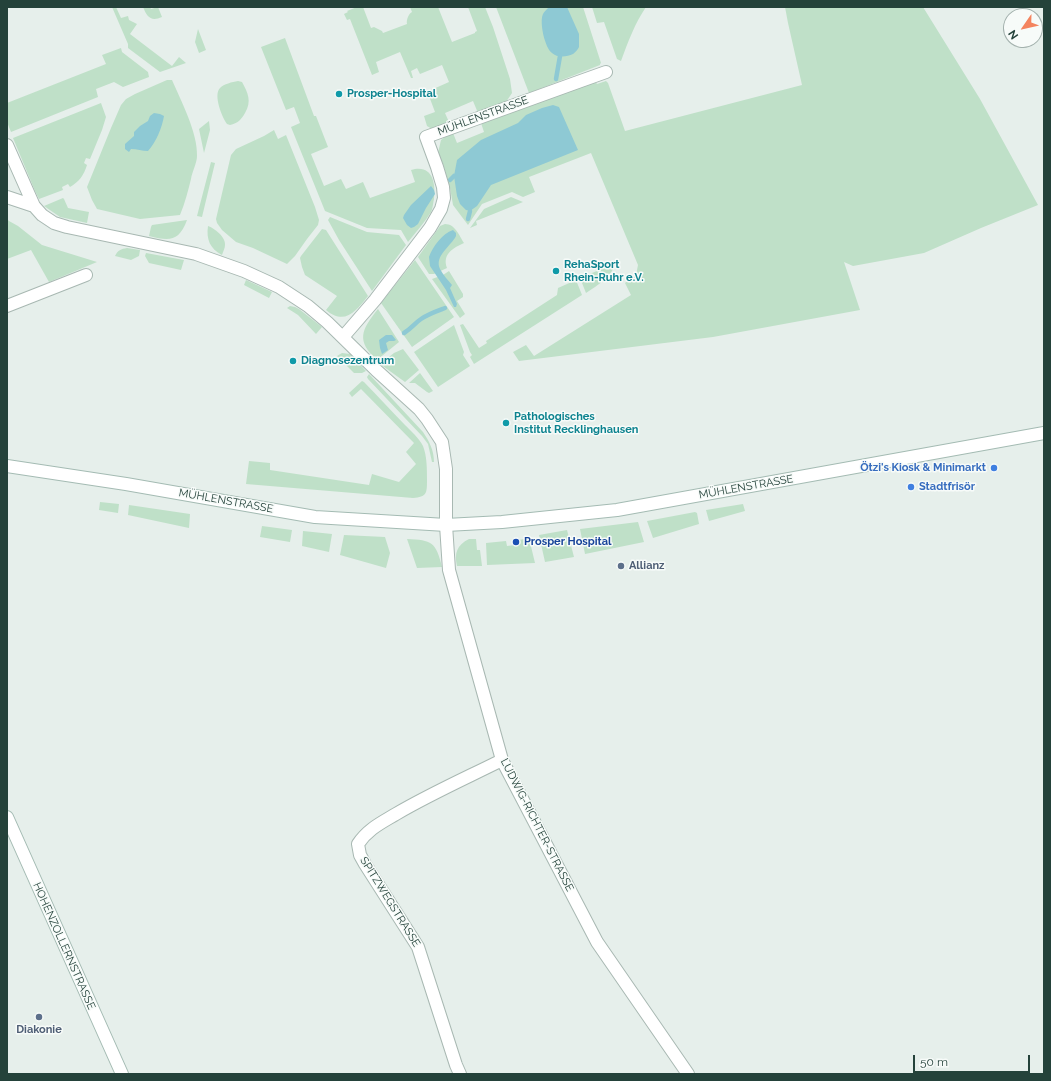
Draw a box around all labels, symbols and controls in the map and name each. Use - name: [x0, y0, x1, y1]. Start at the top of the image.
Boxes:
- north arrow: [1003, 8, 1043, 48]
- text: N: [1006, 27, 1021, 42]
- place label: Prosper-Hospital: [347, 87, 436, 101]
- marker: Prosper-Hospital: [334, 89, 344, 99]
- street label: MÜHLENSTRASSE: [436, 93, 530, 139]
- place label: RehaSport Rhein-Ruhr e.V.: [564, 258, 644, 284]
- marker: RehaSport Rhein-Ruhr e.V.: [551, 266, 561, 276]
- place label: Diagnosezentrum: [301, 354, 394, 368]
- marker: Diagnosezentrum: [288, 356, 298, 366]
- place label: Pathologisches Institut Recklinghausen: [514, 410, 638, 436]
- marker: Pathologisches Institut Recklinghausen: [501, 418, 511, 428]
- place label: Ötzi's Kiosk & Minimarkt: [860, 461, 986, 475]
- marker: Ötzi's Kiosk & Minimarkt: [989, 463, 999, 473]
- street label: MÜHLENSTRASSE: [698, 472, 794, 502]
- place label: Stadtfrisör: [919, 480, 975, 494]
- marker: Stadtfrisör: [906, 482, 916, 492]
- street label: MÜHLENSTRASSE: [178, 486, 274, 516]
- place label: Prosper Hospital: [524, 535, 612, 549]
- marker: Prosper Hospital: [511, 537, 521, 547]
- place label: Allianz: [629, 559, 665, 573]
- marker: Allianz: [616, 561, 626, 571]
- street label: LUDWIG-RICHTER-STRASSE: [498, 756, 576, 894]
- street label: SPITZWEGSTRASSE: [357, 855, 423, 949]
- street label: HOHENZOLLERNSTRASSE: [30, 880, 98, 1012]
- marker: Diakonie: [34, 1012, 44, 1022]
- place label: Diakonie: [16, 1023, 62, 1037]
- scale bar: [915, 1047, 1032, 1073]
- text: 50 m: [920, 1055, 948, 1069]

